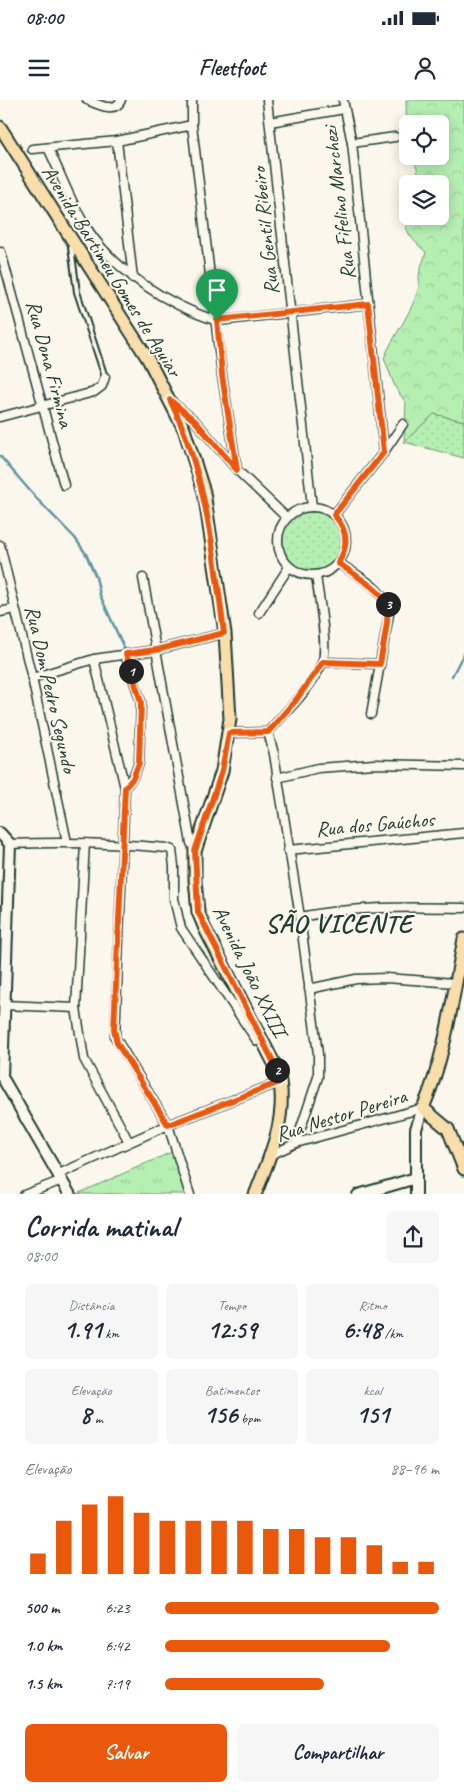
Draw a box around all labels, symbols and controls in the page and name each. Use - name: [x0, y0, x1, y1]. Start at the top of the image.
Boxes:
- text: 08:00: [25, 6, 63, 30]
- icon: menu: [25, 54, 53, 82]
- text: Fleetfoot: [199, 54, 265, 82]
- icon: person: [411, 54, 439, 82]
- map controls: [399, 115, 449, 225]
- button: locate: [399, 115, 449, 165]
- street label: Rua Fifelino Marchezi: [316, 122, 361, 281]
- street label: Avenida Bartimeu Gomes de Aguiar: [36, 160, 189, 383]
- street label: Rua Gentil Ribeiro: [245, 163, 285, 296]
- button: layers: [399, 175, 449, 225]
- pin: [196, 269, 238, 320]
- icon: arrive: [203, 276, 231, 304]
- street label: Rua Dona Firmina: [21, 297, 80, 432]
- pin: 3: [376, 592, 400, 616]
- text: 3: [385, 596, 392, 613]
- street label: Rua Dom Pedro Segundo: [19, 603, 83, 778]
- pin: 1: [118, 658, 144, 684]
- text: 1: [128, 663, 135, 680]
- street label: Rua dos Gaúchos: [315, 806, 437, 842]
- street label: Avenida João XXIII: [207, 901, 295, 1045]
- district label: SÃO VICENTE: [265, 907, 416, 940]
- pin: 2: [264, 1058, 290, 1082]
- text: 2: [274, 1062, 281, 1079]
- street label: Rua Nestor Pereira: [272, 1082, 411, 1147]
- text: Corrida matinal: [25, 1209, 177, 1244]
- button: share: [387, 1211, 439, 1263]
- text: 08:00: [25, 1246, 57, 1266]
- text: Distância: [68, 1297, 114, 1314]
- text: Tempo: [218, 1297, 246, 1314]
- text: Ritmo: [359, 1297, 387, 1314]
- text: 1.91: [64, 1314, 102, 1346]
- text: 12:59: [207, 1314, 257, 1346]
- text: 6:48: [342, 1314, 381, 1346]
- text: km: [102, 1325, 119, 1342]
- text: /km: [381, 1325, 403, 1342]
- text: Elevação: [71, 1382, 112, 1399]
- text: Batimentos: [205, 1382, 259, 1399]
- text: kcal: [363, 1382, 382, 1399]
- text: 8: [80, 1399, 91, 1431]
- text: 156: [204, 1399, 238, 1431]
- text: 151: [356, 1399, 389, 1431]
- text: m: [91, 1410, 103, 1427]
- text: bpm: [238, 1410, 260, 1427]
- text: Elevação: [25, 1459, 71, 1479]
- text: 88–96 m: [390, 1459, 439, 1479]
- text: 500 m: [25, 1598, 59, 1618]
- text: 6:23: [105, 1598, 130, 1618]
- text: 1.0 km: [25, 1636, 62, 1656]
- text: 6:42: [105, 1636, 130, 1656]
- text: 1.5 km: [25, 1674, 62, 1694]
- text: 7:19: [105, 1674, 130, 1694]
- button: Salvar: [25, 1724, 227, 1782]
- button: Compartilhar: [237, 1724, 439, 1782]

